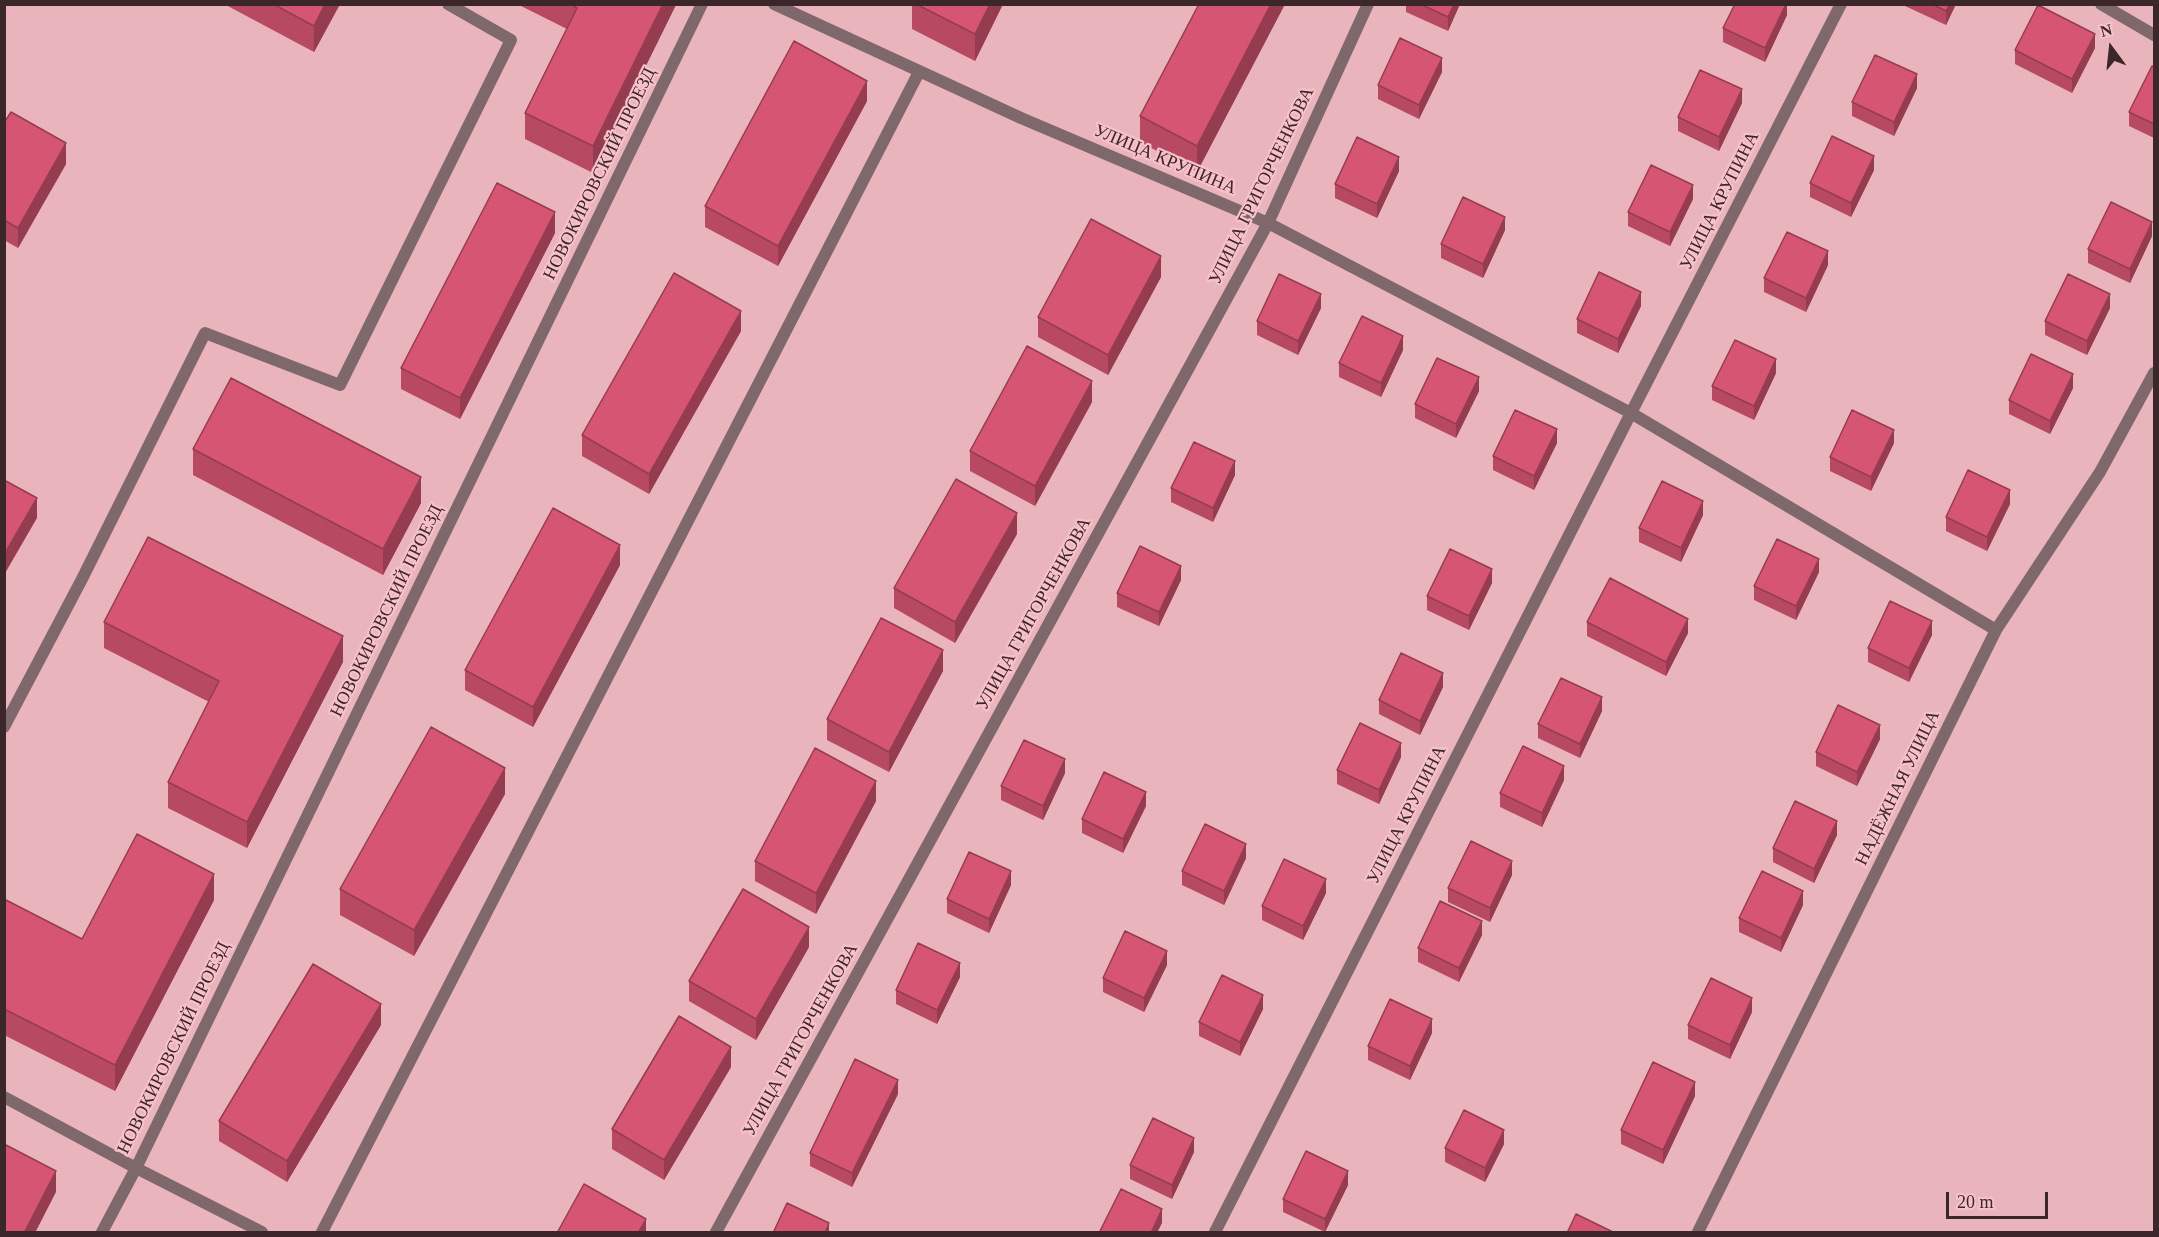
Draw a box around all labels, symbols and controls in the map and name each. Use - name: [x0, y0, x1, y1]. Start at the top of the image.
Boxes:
- north arrow: [2081, 18, 2141, 78]
- text: N: [2098, 20, 2114, 40]
- street label: НОВОКИРОВСКИЙ ПРОЕЗД: [539, 64, 661, 284]
- street label: УЛИЦА ГРИГОРЧЕНКОВА: [1205, 84, 1319, 288]
- street label: УЛИЦА КРУПИНА: [1090, 120, 1240, 200]
- street label: УЛИЦА КРУПИНА: [1676, 128, 1764, 274]
- street label: НОВОКИРОВСКИЙ ПРОЕЗД: [326, 501, 448, 721]
- street label: УЛИЦА ГРИГОРЧЕНКОВА: [972, 514, 1096, 714]
- street label: НАДЁЖНАЯ УЛИЦА: [1851, 707, 1945, 869]
- street label: УЛИЦА КРУПИНА: [1363, 742, 1451, 888]
- street label: НОВОКИРОВСКИЙ ПРОЕЗД: [113, 938, 235, 1158]
- street label: УЛИЦА ГРИГОРЧЕНКОВА: [739, 940, 863, 1140]
- scale bar: [1949, 1180, 2051, 1218]
- text: 20 m: [1957, 1192, 1994, 1212]

